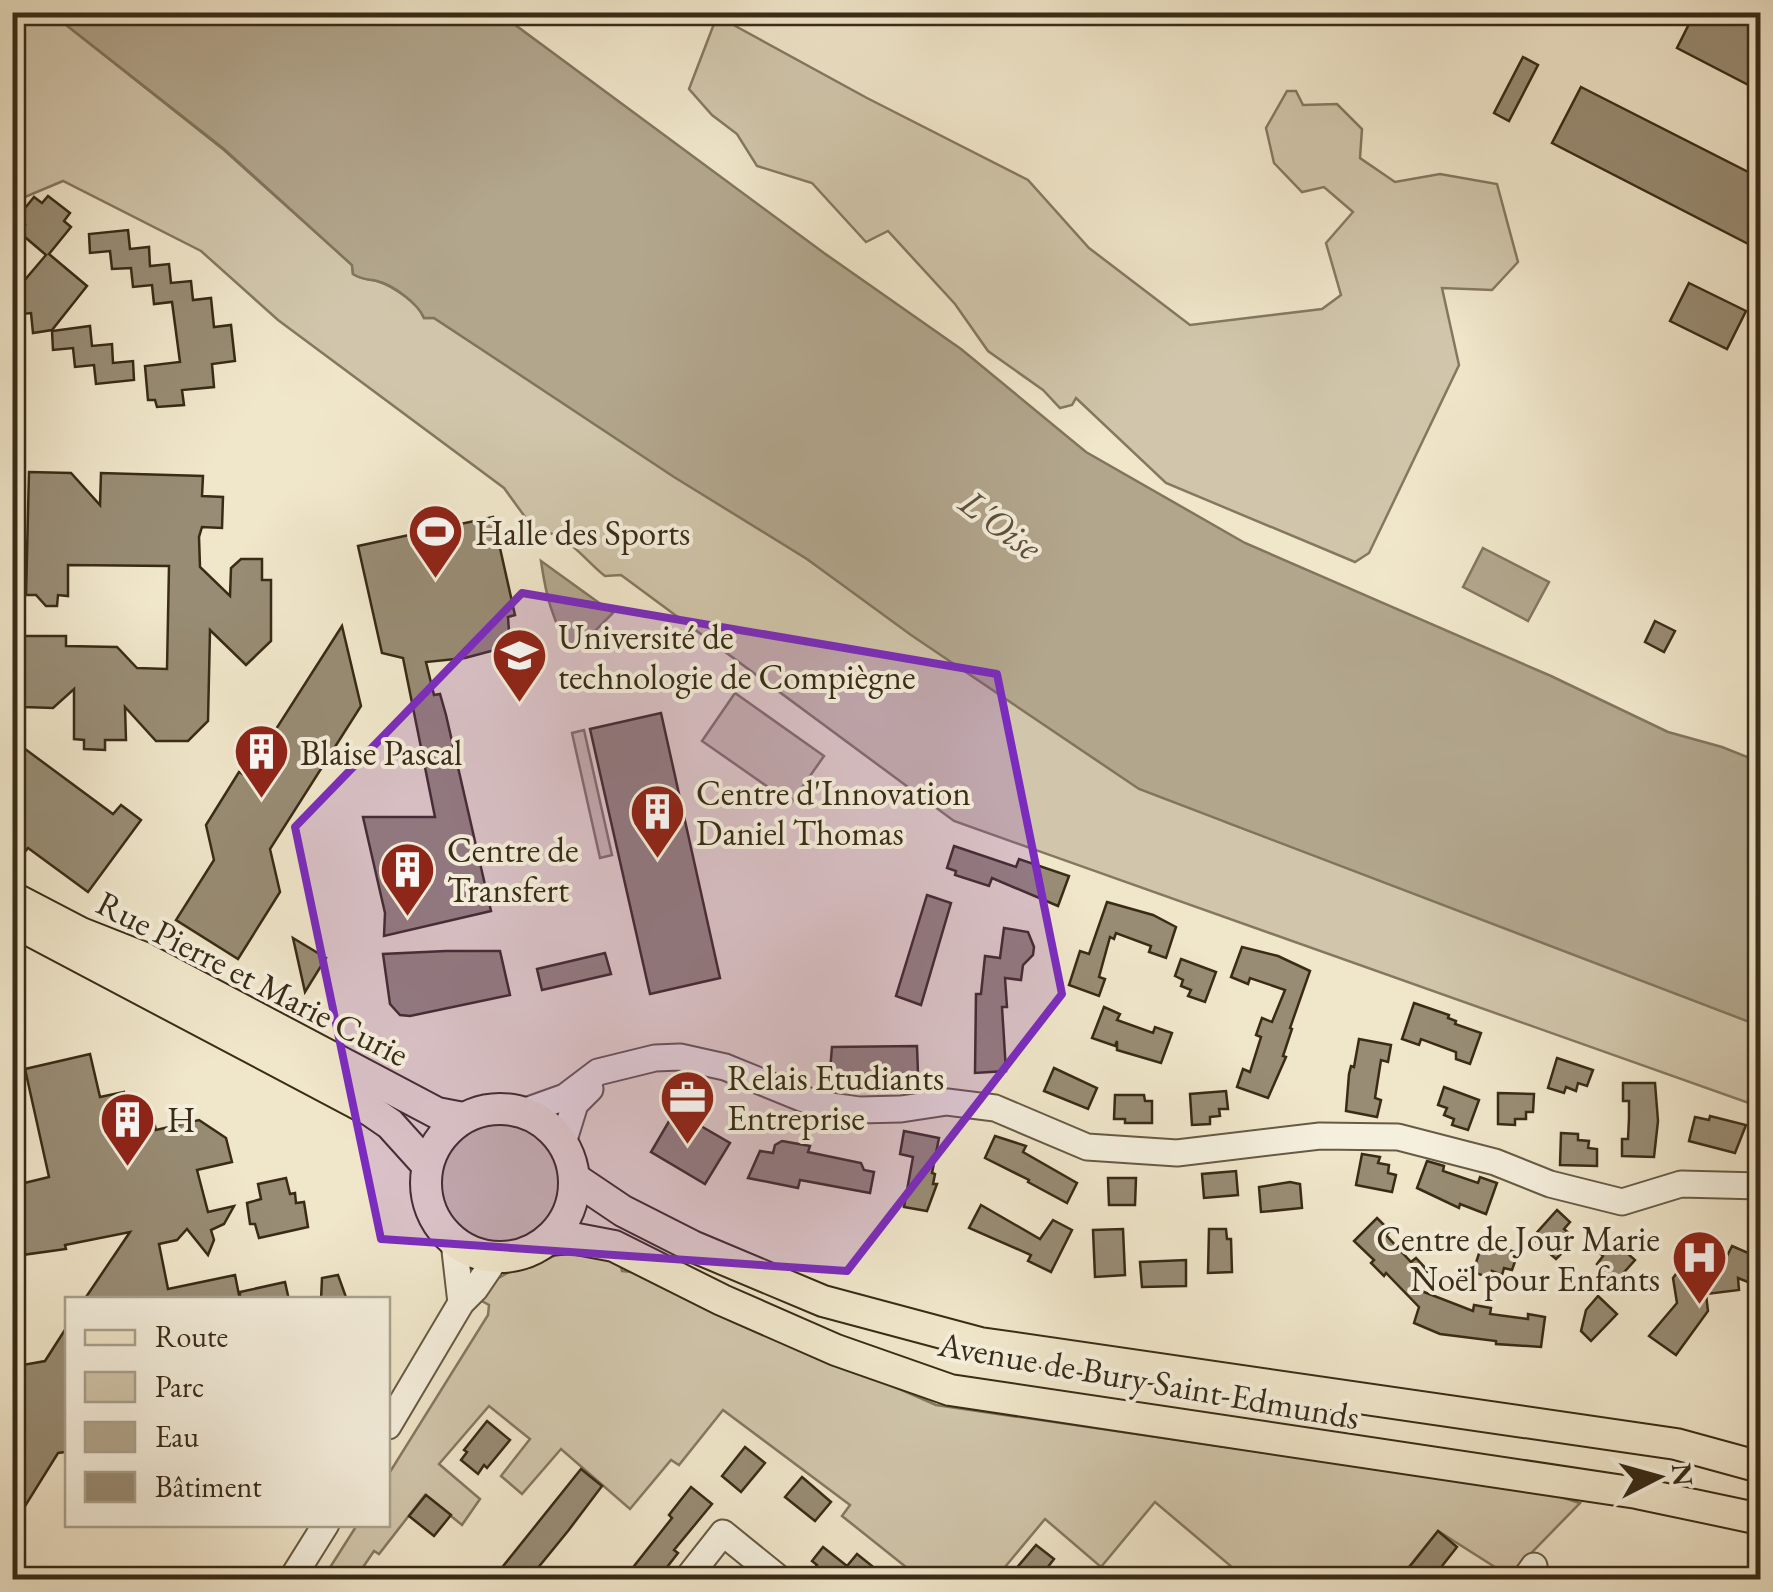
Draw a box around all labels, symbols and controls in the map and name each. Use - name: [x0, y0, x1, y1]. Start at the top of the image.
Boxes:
- water label: L'Oise: [949, 477, 1053, 571]
- sports icon: Halle des Sports: [406, 502, 466, 581]
- place label: Halle des Sports: [475, 510, 690, 555]
- place label: Université de technologie de Compiègne: [558, 614, 916, 699]
- school or university icon: Université de technologie de Compiègne: [489, 626, 549, 705]
- building icon: Blaise Pascal: [231, 722, 291, 801]
- place label: Blaise Pascal: [300, 730, 462, 775]
- place label: Centre d'Innovation Daniel Thomas: [696, 770, 971, 855]
- building icon: Centre d'Innovation Daniel Thomas: [627, 782, 687, 861]
- place label: Centre de Transfert: [447, 827, 579, 912]
- building icon: Centre de Transfert: [378, 839, 438, 918]
- street label: Rue Pierre et Marie Curie: [89, 880, 417, 1076]
- place label: Relais Etudiants Entreprise: [727, 1055, 944, 1140]
- office icon: Relais Etudiants Entreprise: [658, 1067, 718, 1146]
- building icon: H: [98, 1089, 158, 1168]
- place label: H: [167, 1097, 195, 1142]
- place label: Centre de Jour Marie Noël pour Enfants: [1376, 1216, 1660, 1301]
- hospital icon: Centre de Jour Marie Noël pour Enfants: [1669, 1228, 1729, 1307]
- legend: [65, 1297, 390, 1527]
- text: Route: [155, 1317, 228, 1356]
- street label: Avenue de Bury Saint-Edmunds: [934, 1321, 1363, 1439]
- text: Parc: [155, 1367, 204, 1406]
- text: Eau: [155, 1417, 199, 1456]
- north arrow: [1608, 1427, 1708, 1527]
- text: N: [1664, 1461, 1702, 1488]
- text: Bâtiment: [155, 1467, 262, 1506]

